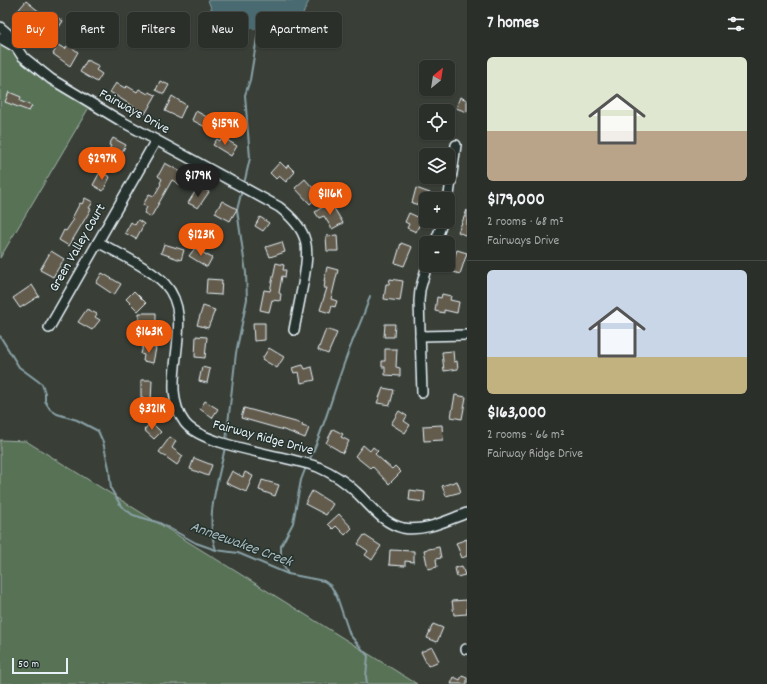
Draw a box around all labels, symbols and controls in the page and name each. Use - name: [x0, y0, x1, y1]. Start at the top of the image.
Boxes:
- chip: Buy: [12, 12, 58, 48]
- chip: Rent: [66, 12, 119, 48]
- chip: Filters: [127, 12, 190, 48]
- chip: New: [198, 12, 248, 48]
- chip: Apartment: [256, 12, 342, 48]
- text: 7 homes: [487, 12, 539, 36]
- icon: filters: [725, 13, 747, 35]
- north arrow: [419, 60, 455, 96]
- map controls: [419, 60, 455, 272]
- icon: home: [581, 83, 653, 155]
- street label: Fairways Drive: [95, 84, 173, 140]
- button: locate: [419, 104, 455, 140]
- pin: $159K: [197, 112, 253, 146]
- text: $159K: [211, 115, 239, 134]
- pin: $297K: [74, 147, 130, 181]
- button: layers: [419, 148, 455, 184]
- text: $297K: [87, 150, 117, 169]
- pin: $179K: [170, 164, 226, 198]
- text: $179K: [185, 167, 211, 186]
- pin: $116K: [302, 182, 358, 216]
- text: $116K: [318, 185, 342, 204]
- text: $179,000: [487, 189, 545, 213]
- button: +: [419, 192, 455, 228]
- street label: Green Valley Court: [45, 200, 111, 296]
- text: 2 rooms · 68 m²: [487, 213, 564, 232]
- pin: $123K: [173, 223, 229, 257]
- text: $123K: [188, 226, 214, 245]
- text: Fairways Drive: [487, 232, 559, 251]
- button: −: [419, 236, 455, 272]
- icon: home: [581, 296, 653, 368]
- pin: $163K: [121, 320, 177, 354]
- text: $163K: [135, 323, 163, 342]
- pin: $321K: [124, 397, 180, 431]
- text: $321K: [139, 400, 165, 419]
- text: $163,000: [487, 402, 546, 426]
- street label: Fairway Ridge Drive: [210, 415, 316, 461]
- text: 2 rooms · 66 m²: [487, 426, 565, 445]
- text: Fairway Ridge Drive: [487, 445, 583, 464]
- water label: Anneewakee Creek: [187, 516, 297, 574]
- scale bar: [12, 656, 68, 675]
- text: 50 m: [18, 657, 39, 673]

